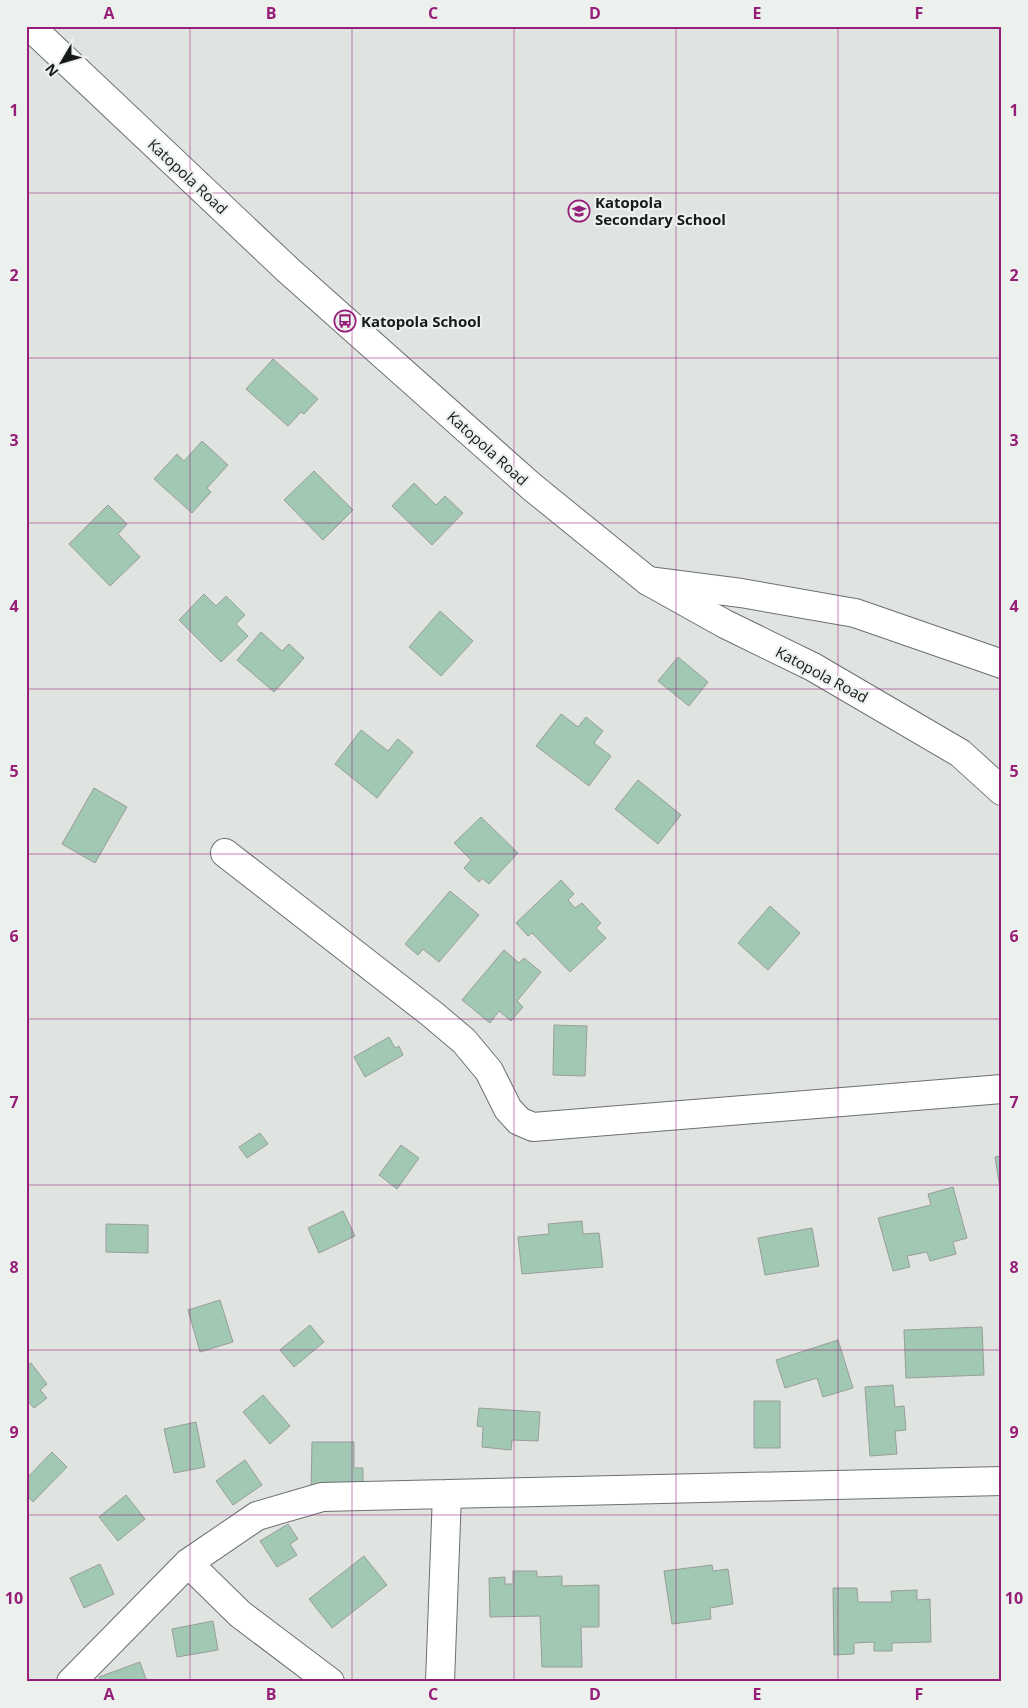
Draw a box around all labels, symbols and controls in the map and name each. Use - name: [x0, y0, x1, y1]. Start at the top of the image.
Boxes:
- text: A: [103, 2, 115, 24]
- text: B: [266, 2, 276, 24]
- text: C: [428, 2, 438, 24]
- text: D: [589, 2, 601, 24]
- text: E: [753, 2, 762, 24]
- text: F: [915, 2, 923, 24]
- north arrow: [38, 38, 88, 88]
- text: N: [40, 60, 62, 81]
- text: 1: [9, 99, 19, 121]
- text: 1: [1009, 99, 1019, 121]
- street label: Katopola Road: [144, 134, 232, 218]
- place label: Katopola Secondary School: [595, 192, 726, 229]
- school or university icon: Katopola Secondary School: [567, 199, 591, 223]
- text: 2: [9, 264, 19, 286]
- text: 2: [1009, 264, 1019, 286]
- bus stop icon: Katopola School: [333, 309, 357, 333]
- place label: Katopola School: [361, 311, 481, 331]
- street label: Katopola Road: [443, 406, 533, 490]
- text: 3: [9, 429, 19, 451]
- text: 3: [1009, 429, 1019, 451]
- text: 4: [9, 595, 19, 617]
- text: 4: [1009, 595, 1019, 617]
- street label: Katopola Road: [772, 641, 872, 707]
- text: 5: [9, 760, 19, 782]
- text: 5: [1009, 760, 1019, 782]
- text: 6: [9, 925, 19, 947]
- text: 6: [1009, 925, 1019, 947]
- text: 7: [9, 1091, 19, 1113]
- text: 7: [1009, 1091, 1019, 1113]
- text: 8: [9, 1256, 19, 1278]
- text: 8: [1009, 1256, 1019, 1278]
- text: 9: [9, 1421, 19, 1443]
- text: 9: [1009, 1421, 1019, 1443]
- text: 10: [5, 1587, 23, 1609]
- text: 10: [1005, 1587, 1023, 1609]
- text: A: [103, 1683, 115, 1705]
- text: B: [266, 1683, 276, 1705]
- text: C: [428, 1683, 438, 1705]
- text: D: [589, 1683, 601, 1705]
- text: E: [753, 1683, 762, 1705]
- text: F: [915, 1683, 923, 1705]

